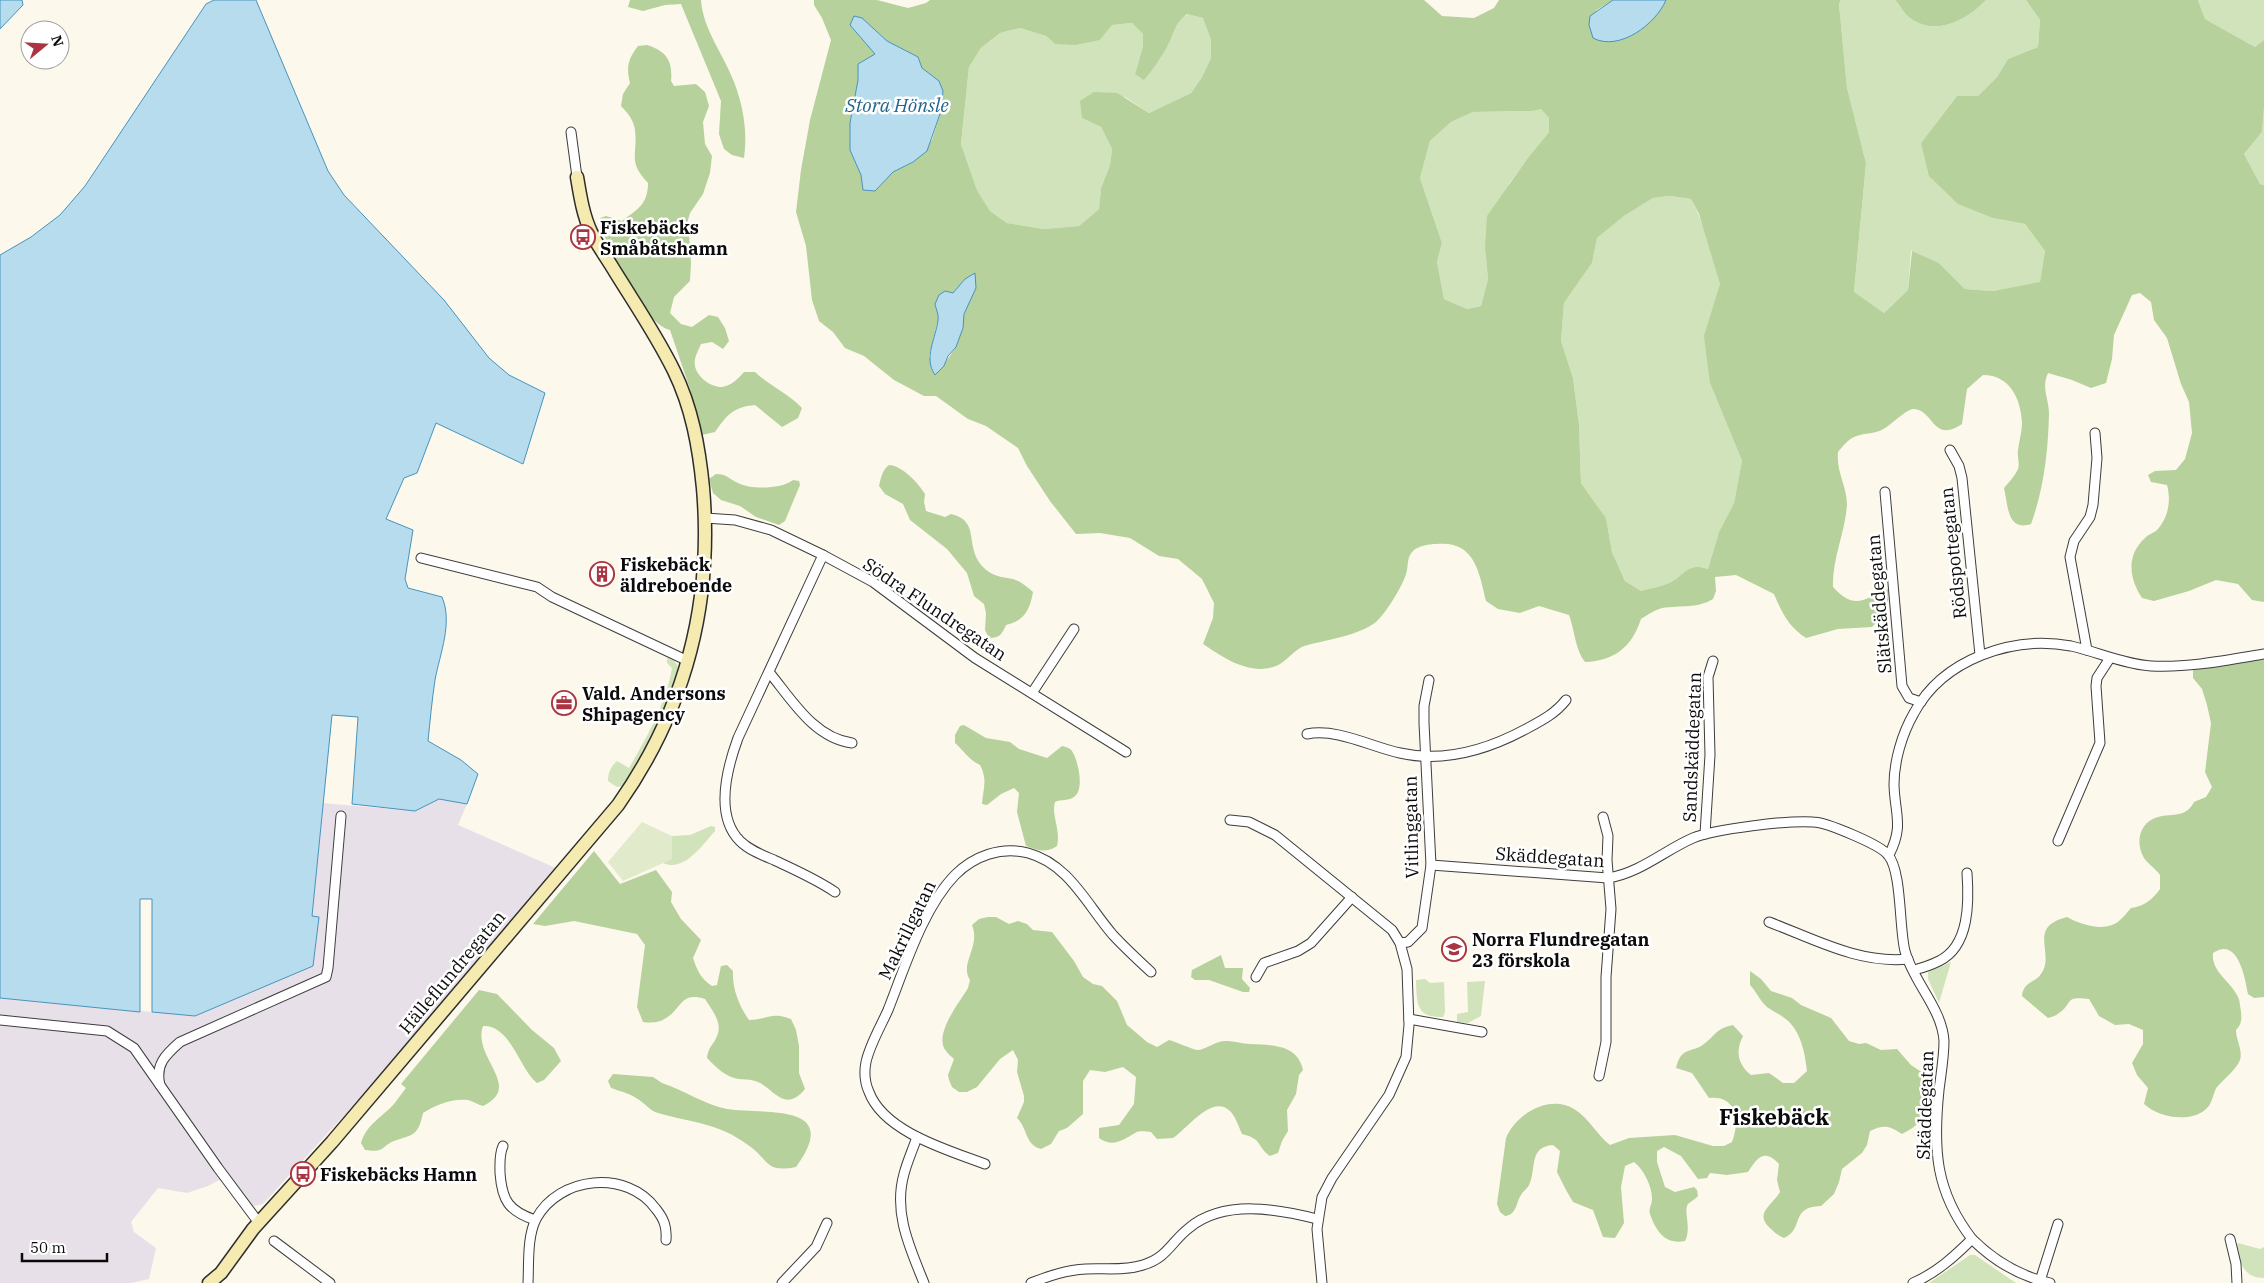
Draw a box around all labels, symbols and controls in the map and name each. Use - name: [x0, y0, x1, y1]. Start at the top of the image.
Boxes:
- north arrow: [20, 20, 70, 70]
- text: N: [47, 33, 68, 49]
- water label: Stora Hönsle: [844, 93, 949, 117]
- place label: Fiskebäcks Småbåtshamn: [600, 216, 728, 260]
- bus stop icon: Fiskebäcks Småbåtshamn: [570, 224, 596, 250]
- street label: Rödspottegatan: [1935, 486, 1971, 620]
- street label: Slätskäddegatan: [1861, 533, 1897, 675]
- street label: Södra Flundregatan: [859, 552, 1011, 666]
- place label: Fiskebäck äldreboende: [620, 553, 732, 597]
- building icon: Fiskebäck äldreboende: [589, 561, 615, 587]
- street label: Sandskäddegatan: [1678, 671, 1706, 823]
- place label: Vald. Andersons Shipagency: [582, 682, 726, 726]
- office icon: Vald. Andersons Shipagency: [551, 690, 577, 716]
- street label: Vitlinggatan: [1399, 775, 1423, 879]
- street label: Skäddegatan: [1495, 842, 1605, 872]
- street label: Makrillgatan: [873, 877, 941, 983]
- street label: Hälleflundregatan: [394, 906, 510, 1038]
- place label: Norra Flundregatan 23 förskola: [1472, 928, 1650, 972]
- school or university icon: Norra Flundregatan 23 förskola: [1441, 936, 1467, 962]
- street label: Skäddegatan: [1912, 1050, 1938, 1160]
- district label: Fiskebäck: [1719, 1102, 1829, 1131]
- bus stop icon: Fiskebäcks Hamn: [290, 1161, 316, 1187]
- place label: Fiskebäcks Hamn: [320, 1163, 477, 1186]
- scale bar: [22, 1230, 108, 1262]
- text: 50 m: [30, 1238, 66, 1257]

